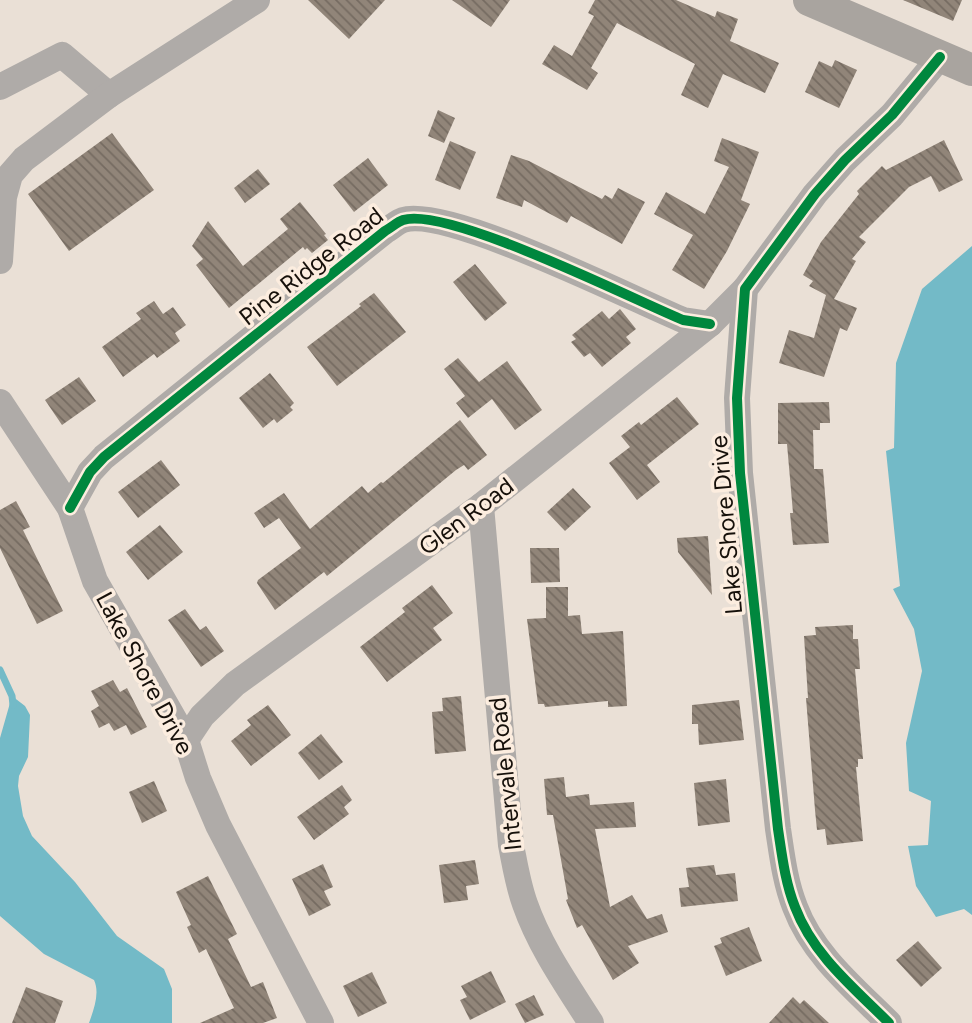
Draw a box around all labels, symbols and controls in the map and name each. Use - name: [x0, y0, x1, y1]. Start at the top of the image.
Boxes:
- street label: Pine Ridge Road: [233, 201, 389, 331]
- street label: Lake Shore Drive: [704, 434, 748, 616]
- street label: Glen Road: [413, 471, 519, 561]
- street label: Lake Shore Drive: [90, 587, 200, 759]
- street label: Intervale Road: [483, 696, 527, 852]

